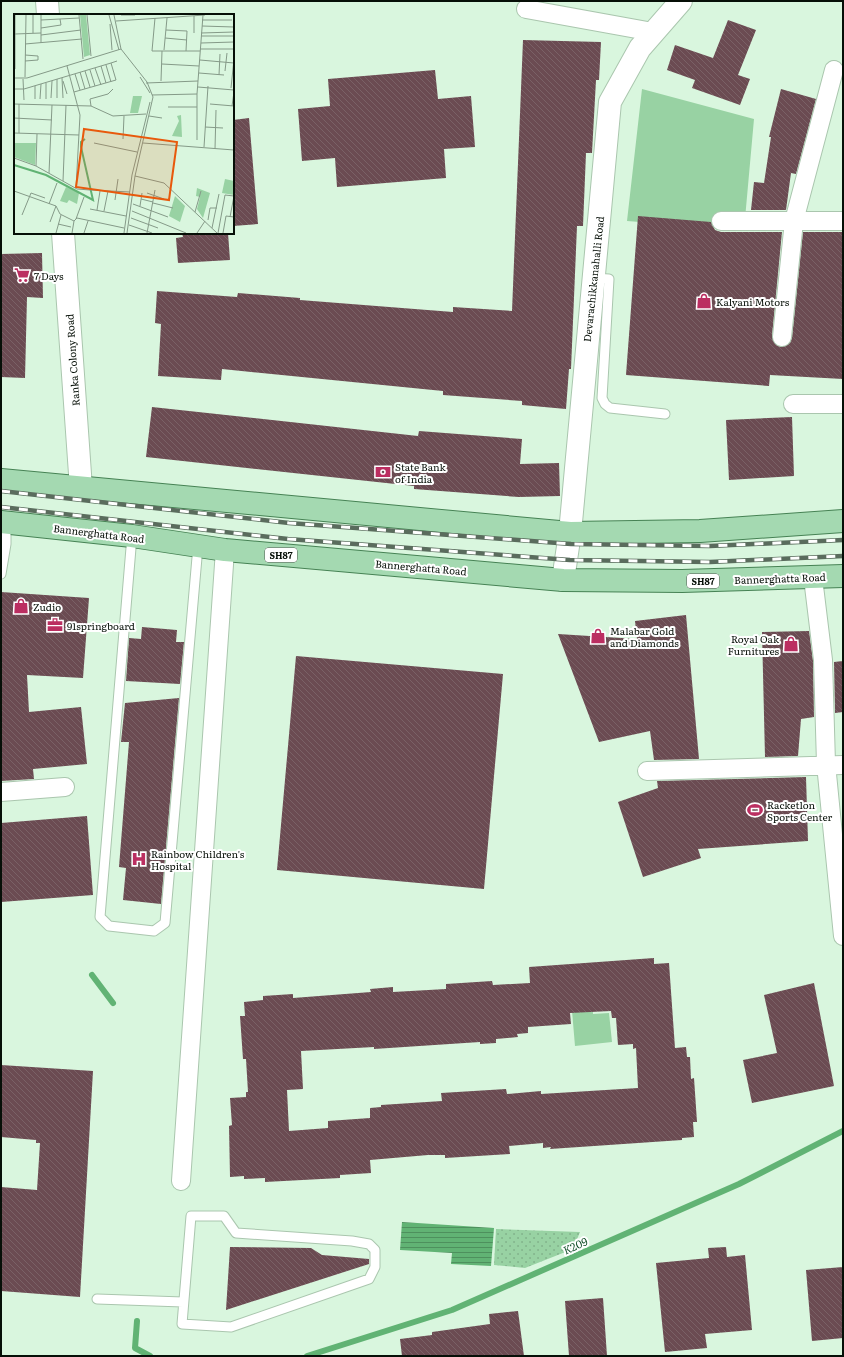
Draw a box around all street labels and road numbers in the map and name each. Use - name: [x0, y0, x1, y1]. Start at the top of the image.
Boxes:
- street label: Devarachikkanahalli Road: [579, 215, 607, 343]
- street label: Ranka Colony Road: [61, 313, 83, 407]
- street label: Bannerghatta Road: [53, 520, 145, 546]
- road number: SH87: [265, 548, 297, 562]
- street label: Bannerghatta Road: [375, 556, 467, 578]
- street label: Bannerghatta Road: [734, 569, 826, 587]
- road number: SH87: [687, 574, 719, 588]

